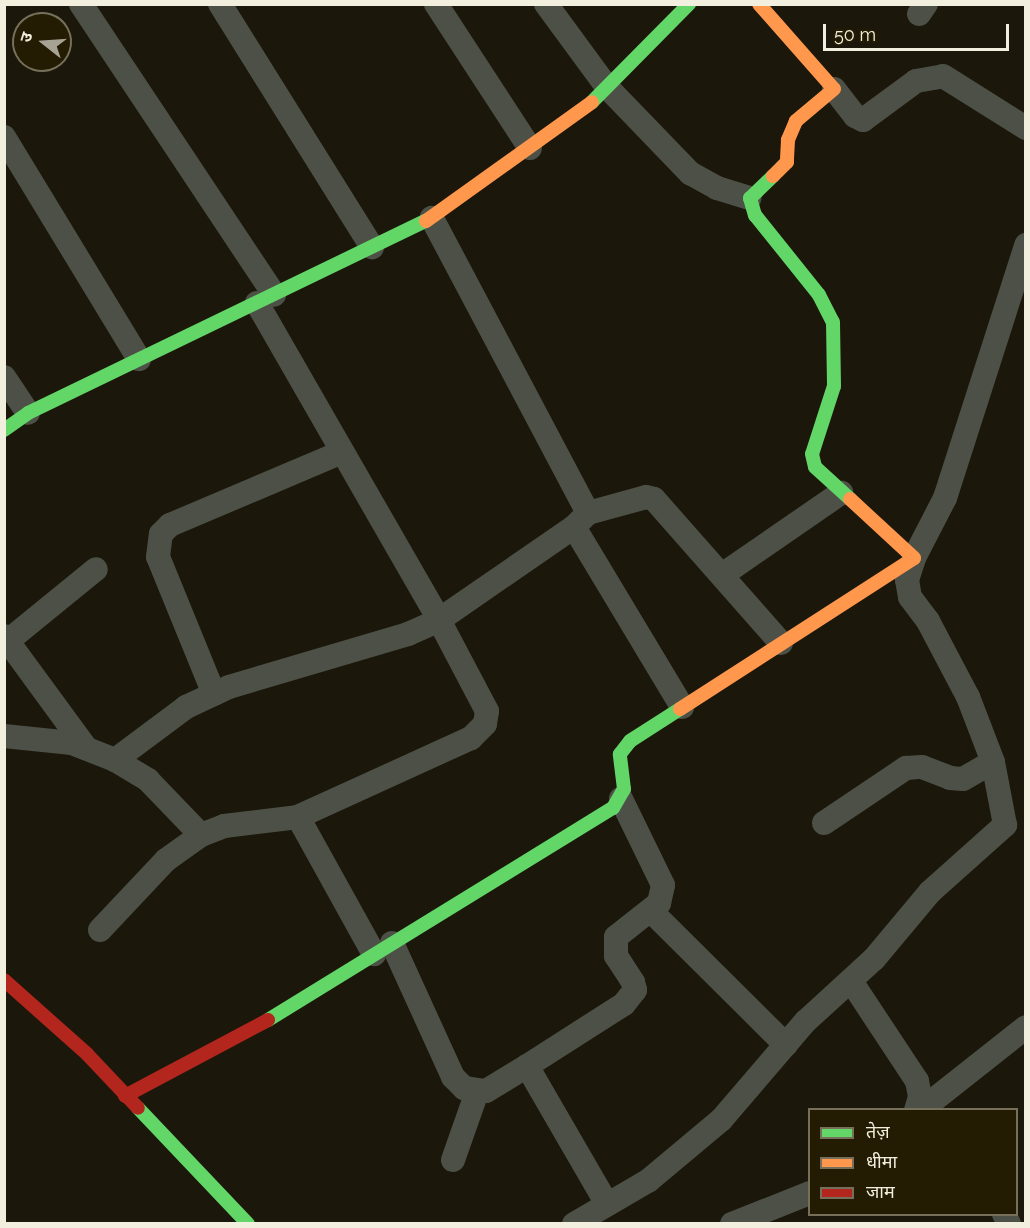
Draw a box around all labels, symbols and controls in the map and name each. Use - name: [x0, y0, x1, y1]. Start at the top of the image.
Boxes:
- north arrow: [12, 12, 72, 72]
- scale bar: [826, 12, 1012, 50]
- text: 50 m: [834, 24, 876, 45]
- text: उ: [16, 30, 37, 44]
- legend: [808, 1108, 1018, 1216]
- text: तेज़: [866, 1121, 890, 1142]
- text: धीमा: [866, 1151, 897, 1172]
- text: जाम: [866, 1181, 895, 1202]

